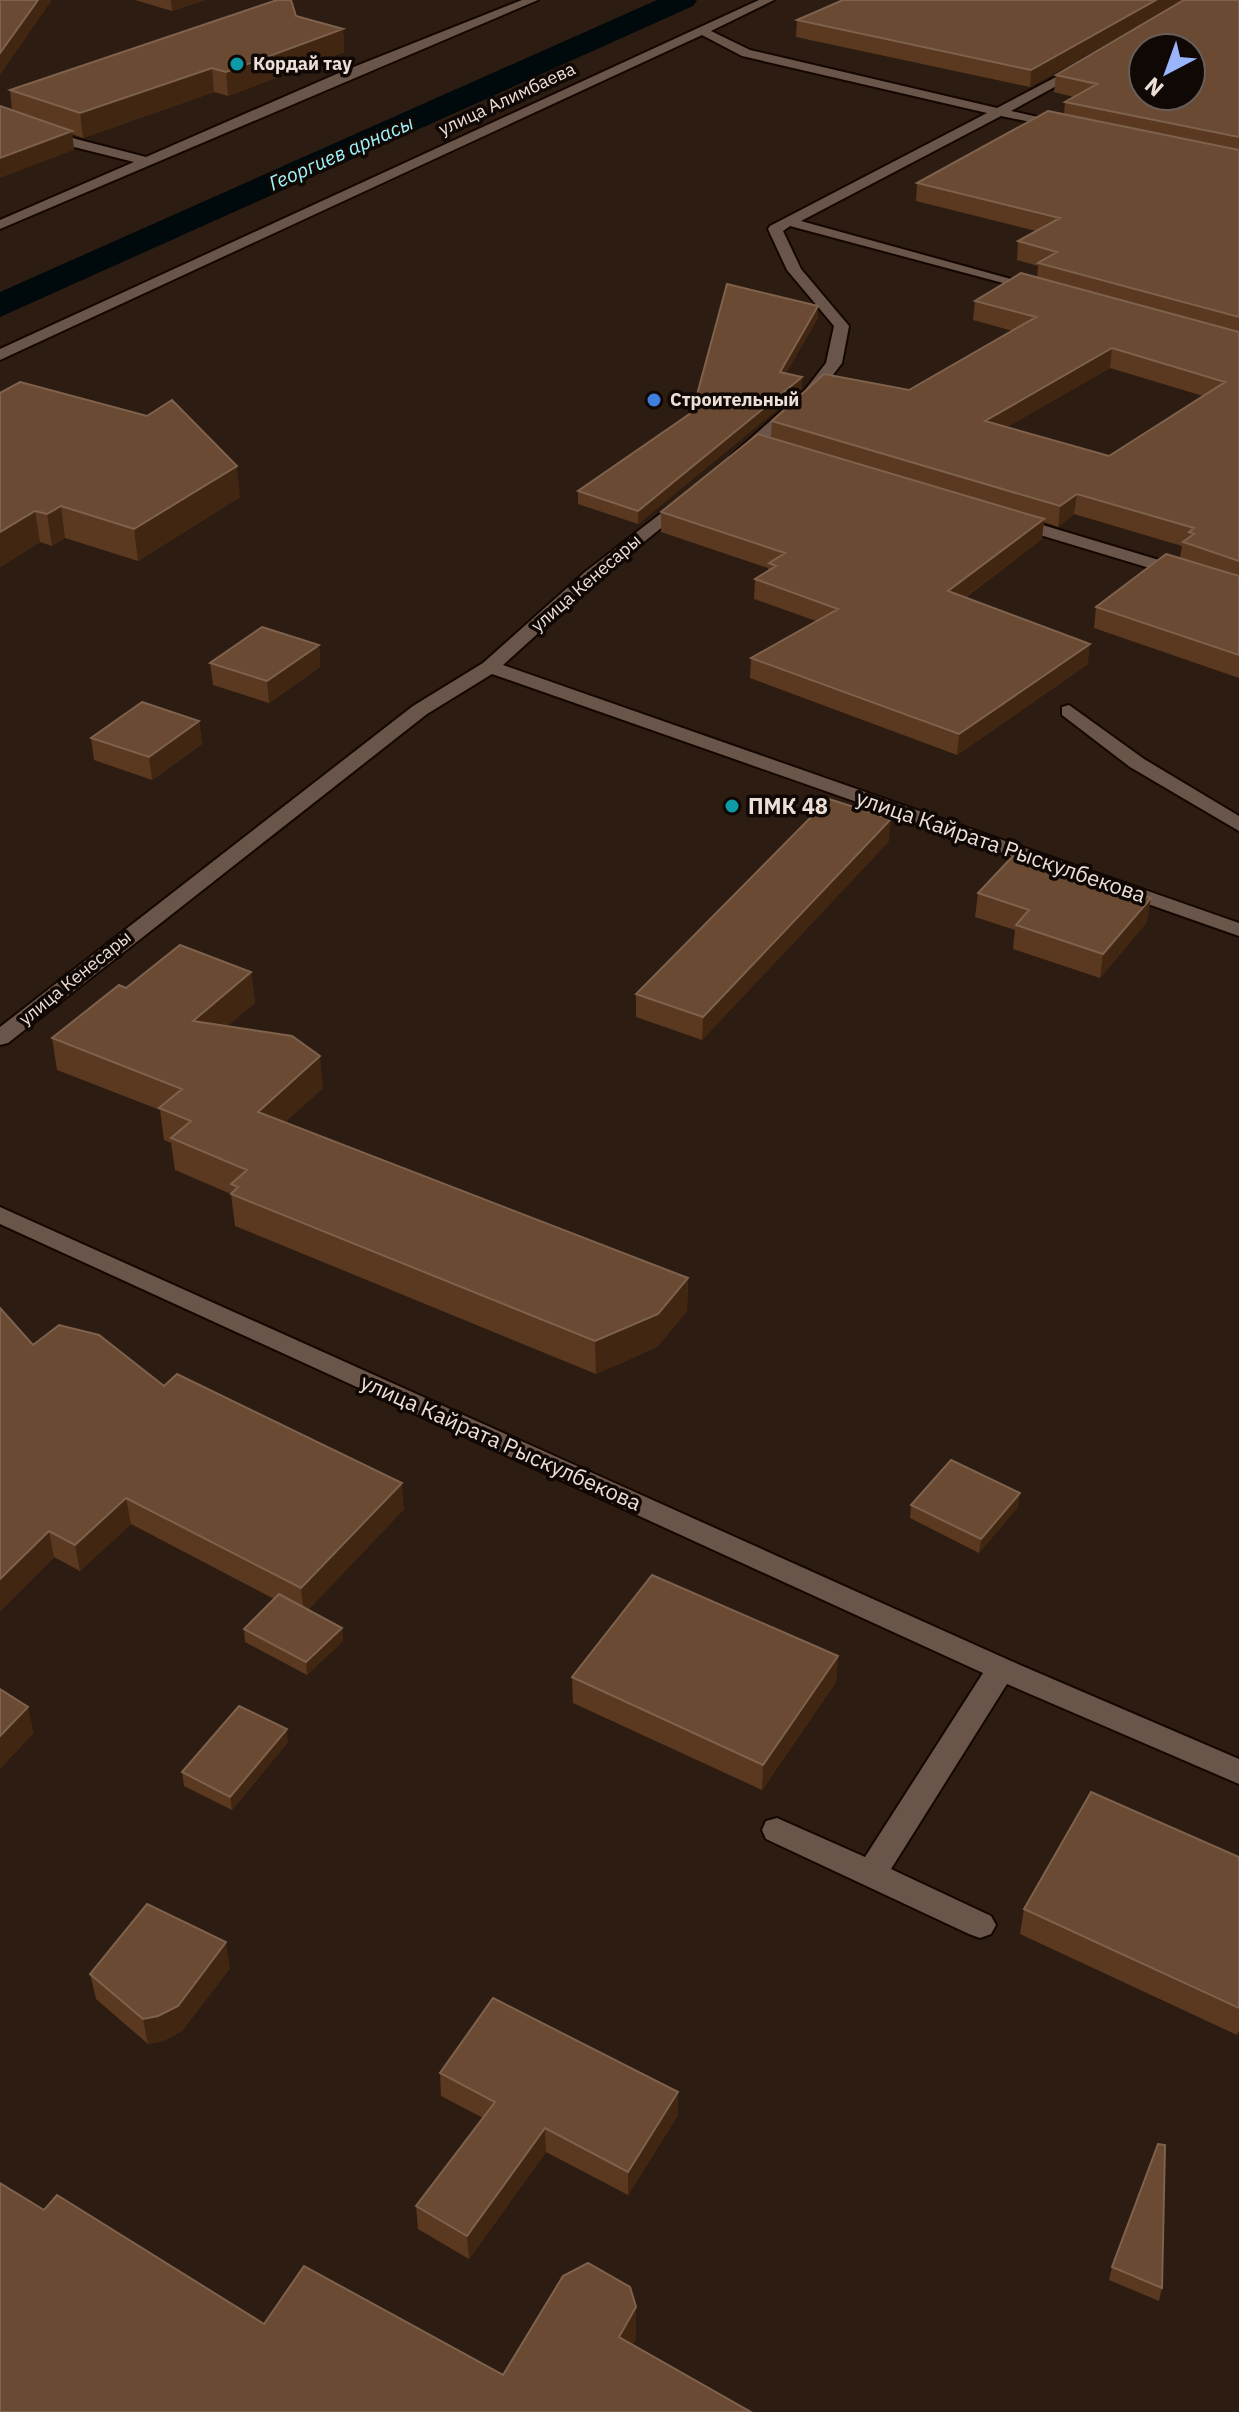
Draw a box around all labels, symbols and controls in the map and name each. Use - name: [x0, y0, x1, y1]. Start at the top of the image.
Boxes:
- north arrow: [1127, 32, 1207, 112]
- place label: Кордай тау: [253, 52, 352, 75]
- marker: Кордай тау: [228, 55, 246, 73]
- street label: улица Алимбаева: [435, 57, 579, 140]
- text: N: [1138, 71, 1169, 104]
- water label: Георгиев арнасы: [264, 109, 417, 197]
- place label: Строительный: [670, 388, 799, 411]
- marker: Строительный: [645, 391, 663, 409]
- street label: улица Кенесары: [526, 529, 645, 637]
- street label: улица Кайрата Рыскулбекова: [853, 782, 1150, 909]
- place label: ПМК 48: [748, 791, 828, 820]
- marker: ПМК 48: [723, 797, 741, 815]
- street label: улица Кенесары: [14, 925, 136, 1030]
- street label: улица Кайрата Рыскулбекова: [356, 1366, 646, 1517]

